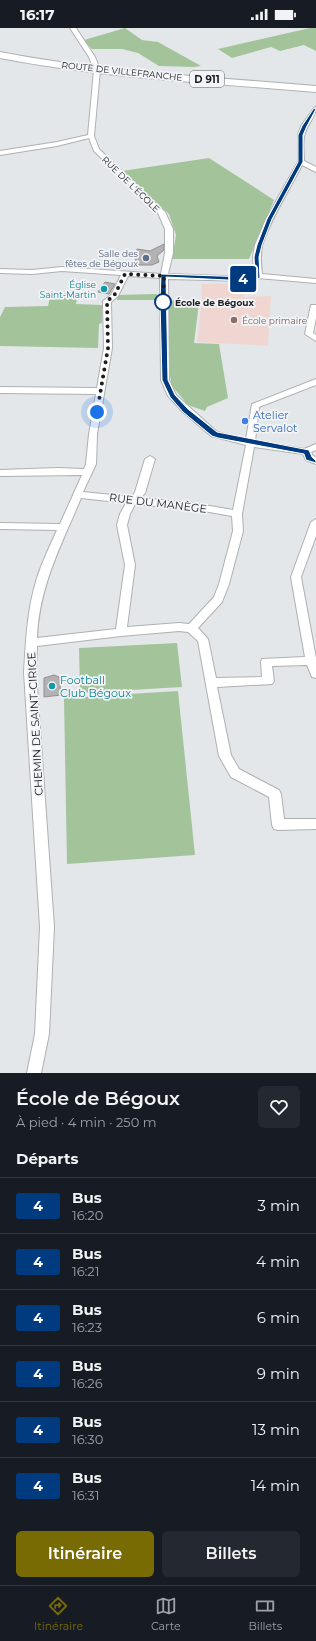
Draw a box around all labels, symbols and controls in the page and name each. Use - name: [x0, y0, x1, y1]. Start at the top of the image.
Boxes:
- text: 16:17: [20, 5, 55, 24]
- street label: ROUTE DE VILLEFRANCHE: [61, 59, 183, 83]
- road number: D 911: [190, 71, 224, 87]
- street label: RUE DE L'ÉCOLE: [100, 154, 162, 214]
- place label: Salle des fêtes de Bégoux: [65, 248, 139, 269]
- marker: Salle des fêtes de Bégoux: [141, 253, 151, 263]
- line badge: 4: [230, 266, 256, 292]
- text: 4: [238, 270, 248, 288]
- place label: Église Saint-Martin: [40, 279, 97, 300]
- marker: Église Saint-Martin: [99, 284, 109, 294]
- marker: École de Bégoux: [154, 293, 172, 311]
- place label: École de Bégoux: [175, 297, 254, 308]
- marker: École primaire: [229, 315, 239, 325]
- place label: École primaire: [242, 315, 308, 326]
- your location: [87, 402, 107, 422]
- place label: Atelier Servalot: [253, 408, 298, 435]
- marker: Atelier Servalot: [240, 416, 250, 426]
- street label: RUE DU MANÈGE: [108, 490, 208, 516]
- street label: CHEMIN DE SAINT-CIRICE: [24, 652, 46, 796]
- place label: Football Club Bégoux: [60, 673, 131, 700]
- marker: Football Club Bégoux: [47, 681, 57, 691]
- button: heart: [258, 1086, 300, 1128]
- text: École de Bégoux: [16, 1087, 180, 1110]
- text: À pied · 4 min · 250 m: [16, 1114, 157, 1130]
- text: Départs: [16, 1149, 79, 1168]
- text: Bus: [72, 1188, 102, 1207]
- text: 3 min: [258, 1196, 300, 1215]
- text: 4: [33, 1197, 43, 1215]
- text: 16:20: [72, 1207, 103, 1223]
- text: Bus: [72, 1244, 102, 1263]
- text: 4 min: [256, 1252, 300, 1271]
- text: 4: [33, 1253, 43, 1271]
- text: 16:21: [72, 1263, 99, 1279]
- text: Bus: [72, 1300, 102, 1319]
- text: 6 min: [257, 1308, 300, 1327]
- text: 4: [33, 1309, 43, 1327]
- text: 16:23: [72, 1319, 102, 1335]
- text: Bus: [72, 1356, 102, 1375]
- text: 9 min: [257, 1364, 300, 1383]
- text: 4: [33, 1365, 43, 1383]
- text: 16:26: [72, 1375, 103, 1391]
- text: Bus: [72, 1412, 102, 1431]
- text: 13 min: [252, 1420, 300, 1439]
- text: 4: [33, 1421, 43, 1439]
- text: 16:30: [72, 1431, 103, 1447]
- text: Bus: [72, 1468, 102, 1487]
- text: 14 min: [251, 1476, 300, 1495]
- text: 4: [33, 1477, 43, 1495]
- text: 16:31: [72, 1487, 99, 1503]
- button: Itinéraire: [16, 1531, 154, 1577]
- button: Billets: [162, 1531, 300, 1577]
- tab: Itinéraire: [34, 1595, 83, 1633]
- tab: Carte: [151, 1595, 181, 1633]
- tab: Billets: [248, 1595, 282, 1633]

